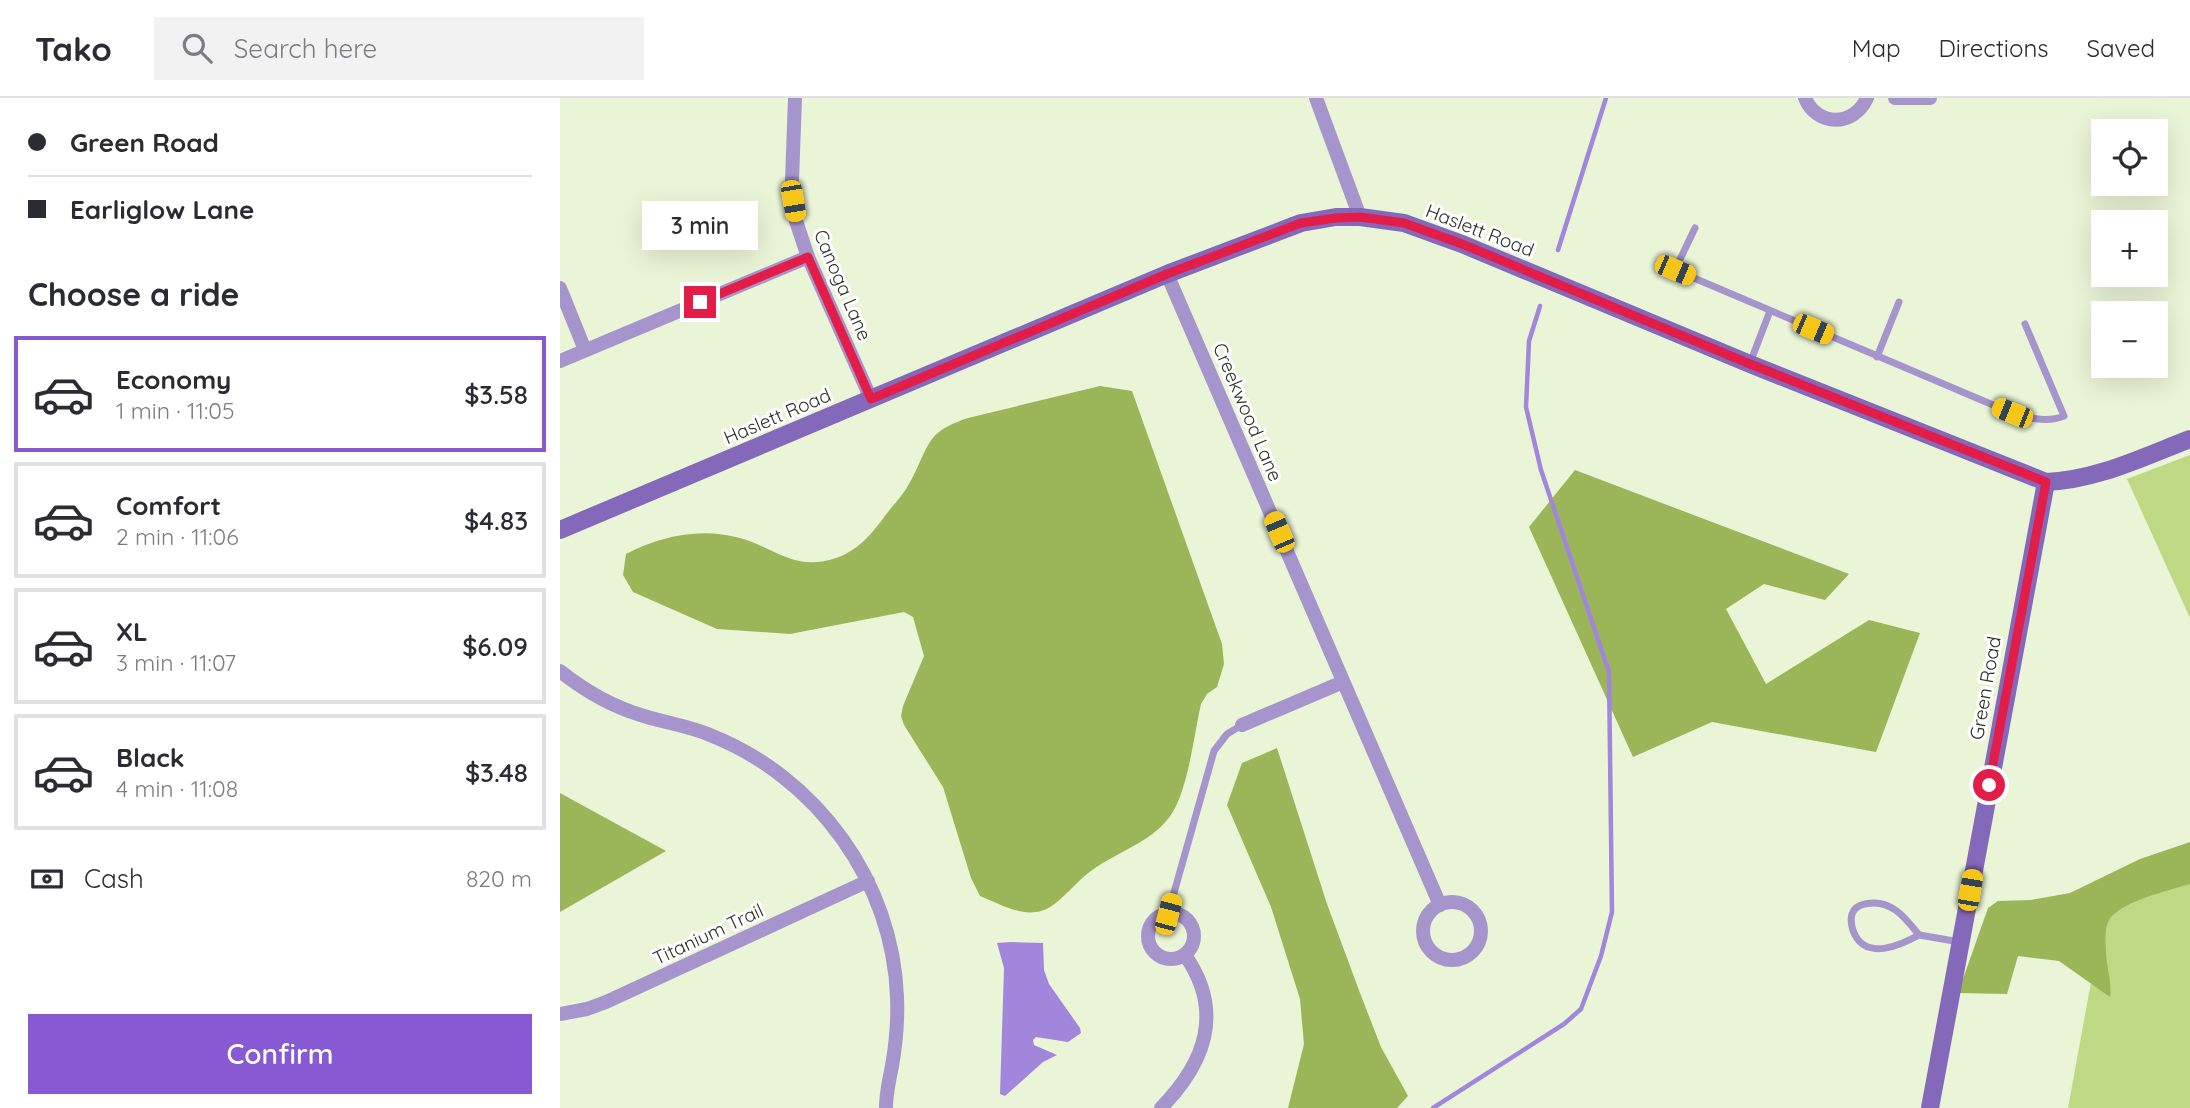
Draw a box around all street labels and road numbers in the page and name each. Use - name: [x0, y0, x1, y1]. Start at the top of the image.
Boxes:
- street label: Haslett Road: [1422, 198, 1538, 262]
- street label: Canoga Lane: [809, 226, 877, 344]
- street label: Creekwood Lane: [1208, 339, 1288, 485]
- street label: Haslett Road: [720, 383, 834, 449]
- street label: Green Road: [1964, 634, 2006, 742]
- street label: Titanium Trail: [649, 898, 767, 970]

